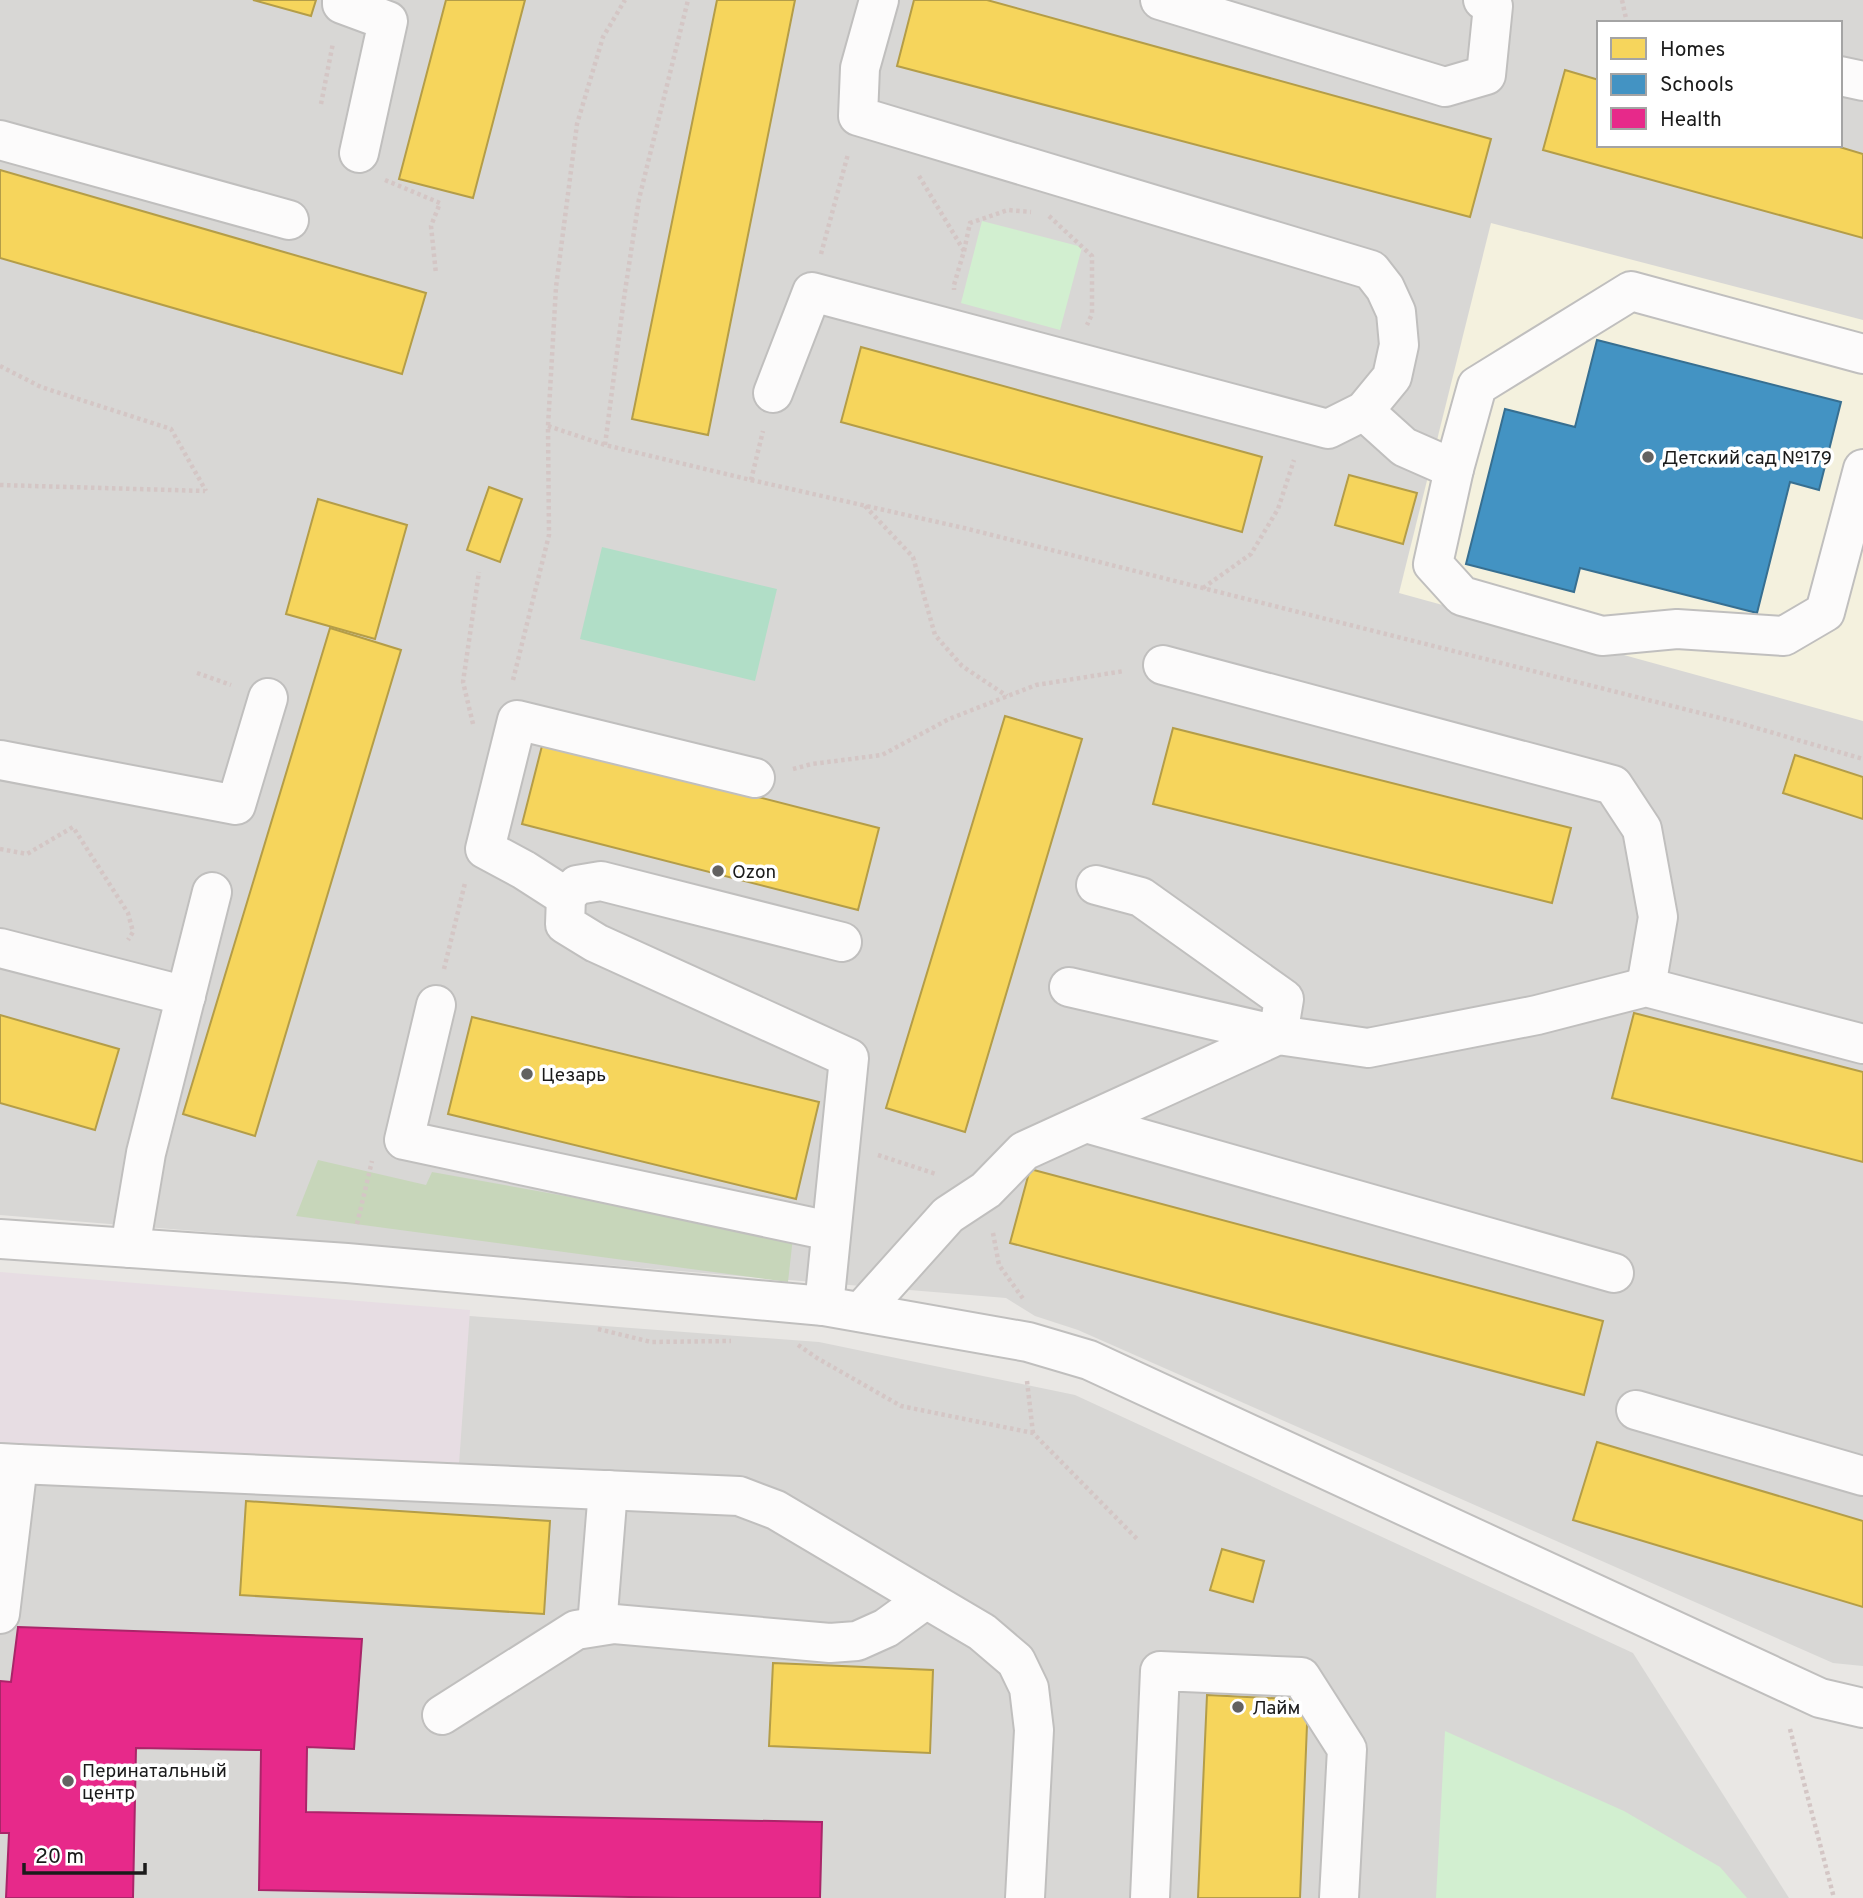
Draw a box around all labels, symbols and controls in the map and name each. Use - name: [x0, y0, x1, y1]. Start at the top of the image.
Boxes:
- legend: [1597, 21, 1842, 147]
- text: Homes: [1660, 37, 1725, 64]
- text: Schools: [1660, 72, 1734, 99]
- text: Health: [1660, 107, 1722, 134]
- place label: Детский сад №179: [1662, 447, 1832, 471]
- marker: Детский сад №179: [1640, 449, 1656, 465]
- place label: Ozon: [732, 861, 776, 885]
- marker: Ozon: [710, 863, 726, 879]
- place label: Цезарь: [541, 1064, 606, 1088]
- marker: Цезарь: [519, 1066, 535, 1082]
- place label: Лайм: [1252, 1697, 1300, 1721]
- marker: Лайм: [1230, 1699, 1246, 1715]
- place label: Перинатальный центр: [82, 1760, 227, 1806]
- marker: Перинатальный центр: [60, 1773, 76, 1789]
- scale bar: [24, 1832, 145, 1876]
- text: 20 m: [35, 1844, 84, 1871]

